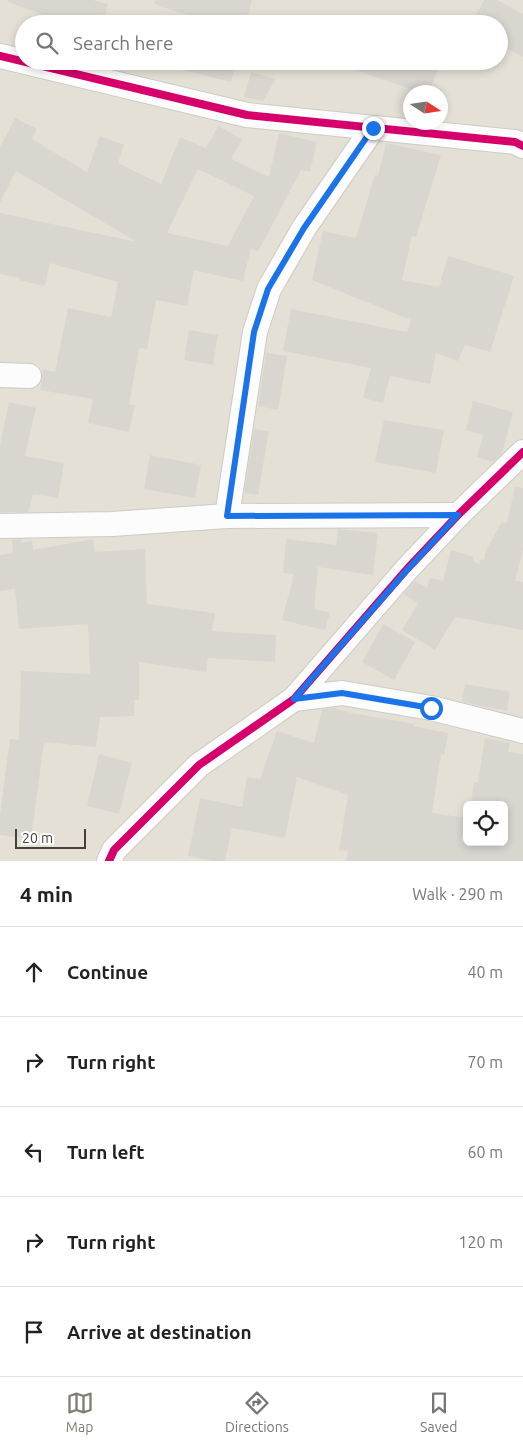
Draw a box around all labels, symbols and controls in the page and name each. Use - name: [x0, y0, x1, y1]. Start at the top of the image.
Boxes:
- search box: [15, 15, 508, 70]
- icon: search: [33, 29, 61, 57]
- text: Search here: [73, 32, 173, 54]
- north arrow: [403, 85, 448, 130]
- route end: [362, 117, 385, 140]
- route start: [420, 697, 443, 720]
- map controls: [463, 801, 508, 846]
- button: locate: [463, 801, 508, 846]
- scale bar: [15, 826, 86, 849]
- text: 20 m: [22, 830, 53, 846]
- text: 4 min: [20, 882, 73, 906]
- text: Walk · 290 m: [412, 885, 503, 903]
- icon: ahead: [20, 958, 48, 986]
- text: Continue: [67, 961, 148, 983]
- text: 40 m: [467, 963, 503, 981]
- icon: right: [20, 1048, 48, 1076]
- text: Turn right: [67, 1051, 155, 1073]
- text: 70 m: [467, 1053, 503, 1071]
- icon: left: [20, 1138, 48, 1166]
- text: Turn left: [67, 1141, 145, 1163]
- text: 60 m: [467, 1143, 503, 1161]
- icon: right: [20, 1228, 48, 1256]
- text: Turn right: [67, 1231, 155, 1253]
- text: 120 m: [458, 1233, 503, 1251]
- icon: arrive: [20, 1318, 48, 1346]
- text: Arrive at destination: [67, 1321, 252, 1343]
- tab: Map: [66, 1389, 94, 1435]
- tab: Directions: [225, 1389, 289, 1435]
- tab: Saved: [420, 1389, 457, 1435]

